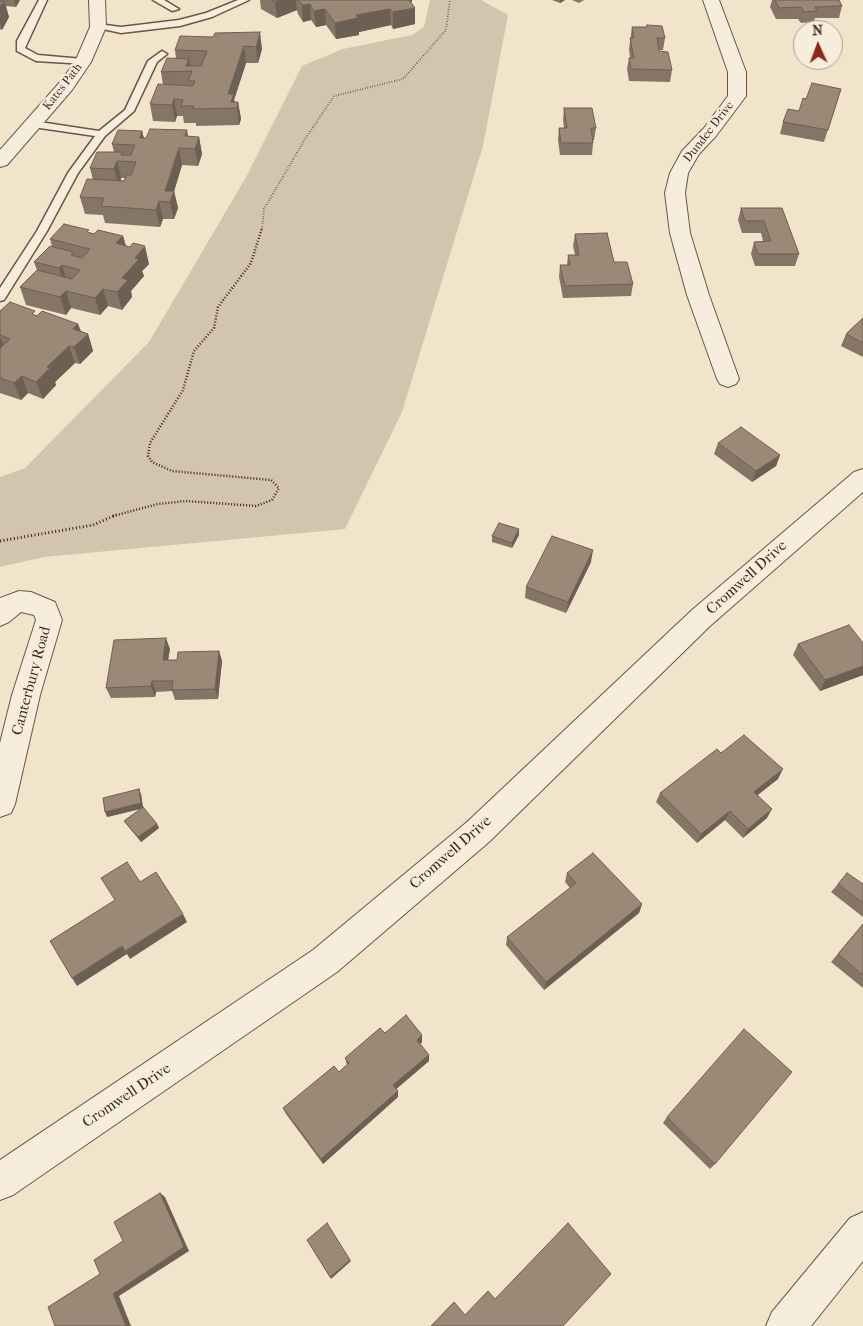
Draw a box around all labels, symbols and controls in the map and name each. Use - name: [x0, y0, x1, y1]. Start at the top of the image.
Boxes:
- north arrow: [793, 20, 843, 70]
- text: N: [812, 22, 823, 39]
- street label: Kates Path: [40, 61, 86, 113]
- street label: Dundee Drive: [681, 99, 737, 165]
- street label: Cromwell Drive: [703, 537, 791, 619]
- street label: Canterbury Road: [9, 625, 55, 737]
- street label: Cromwell Drive: [406, 813, 496, 893]
- street label: Cromwell Drive: [80, 1060, 174, 1132]

